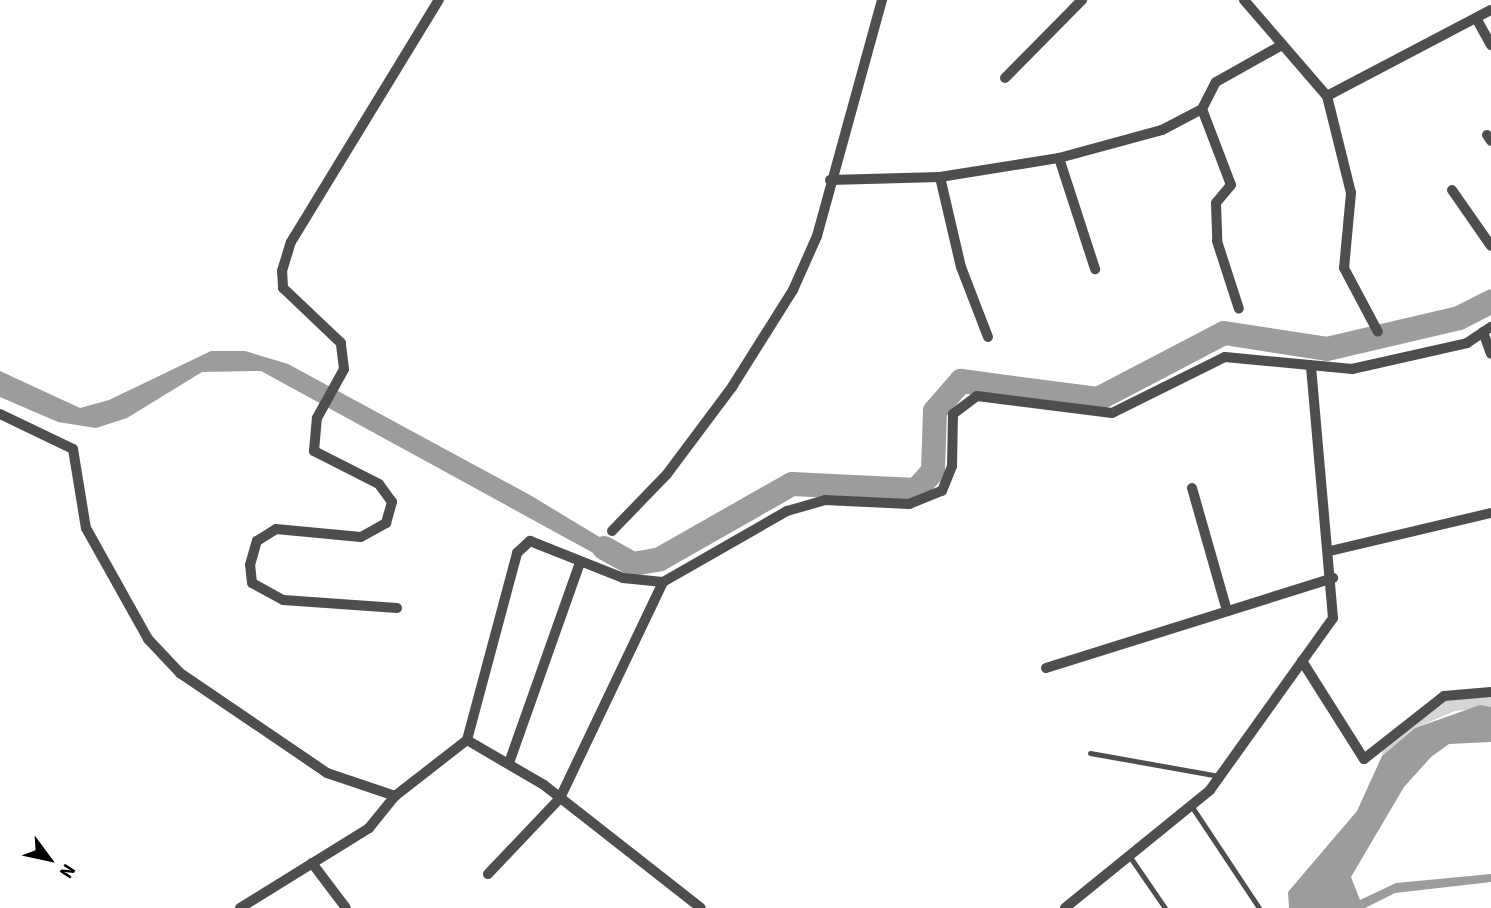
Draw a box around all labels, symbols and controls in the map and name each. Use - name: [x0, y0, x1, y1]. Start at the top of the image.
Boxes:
- north arrow: [14, 824, 84, 894]
- text: N: [52, 858, 82, 883]

